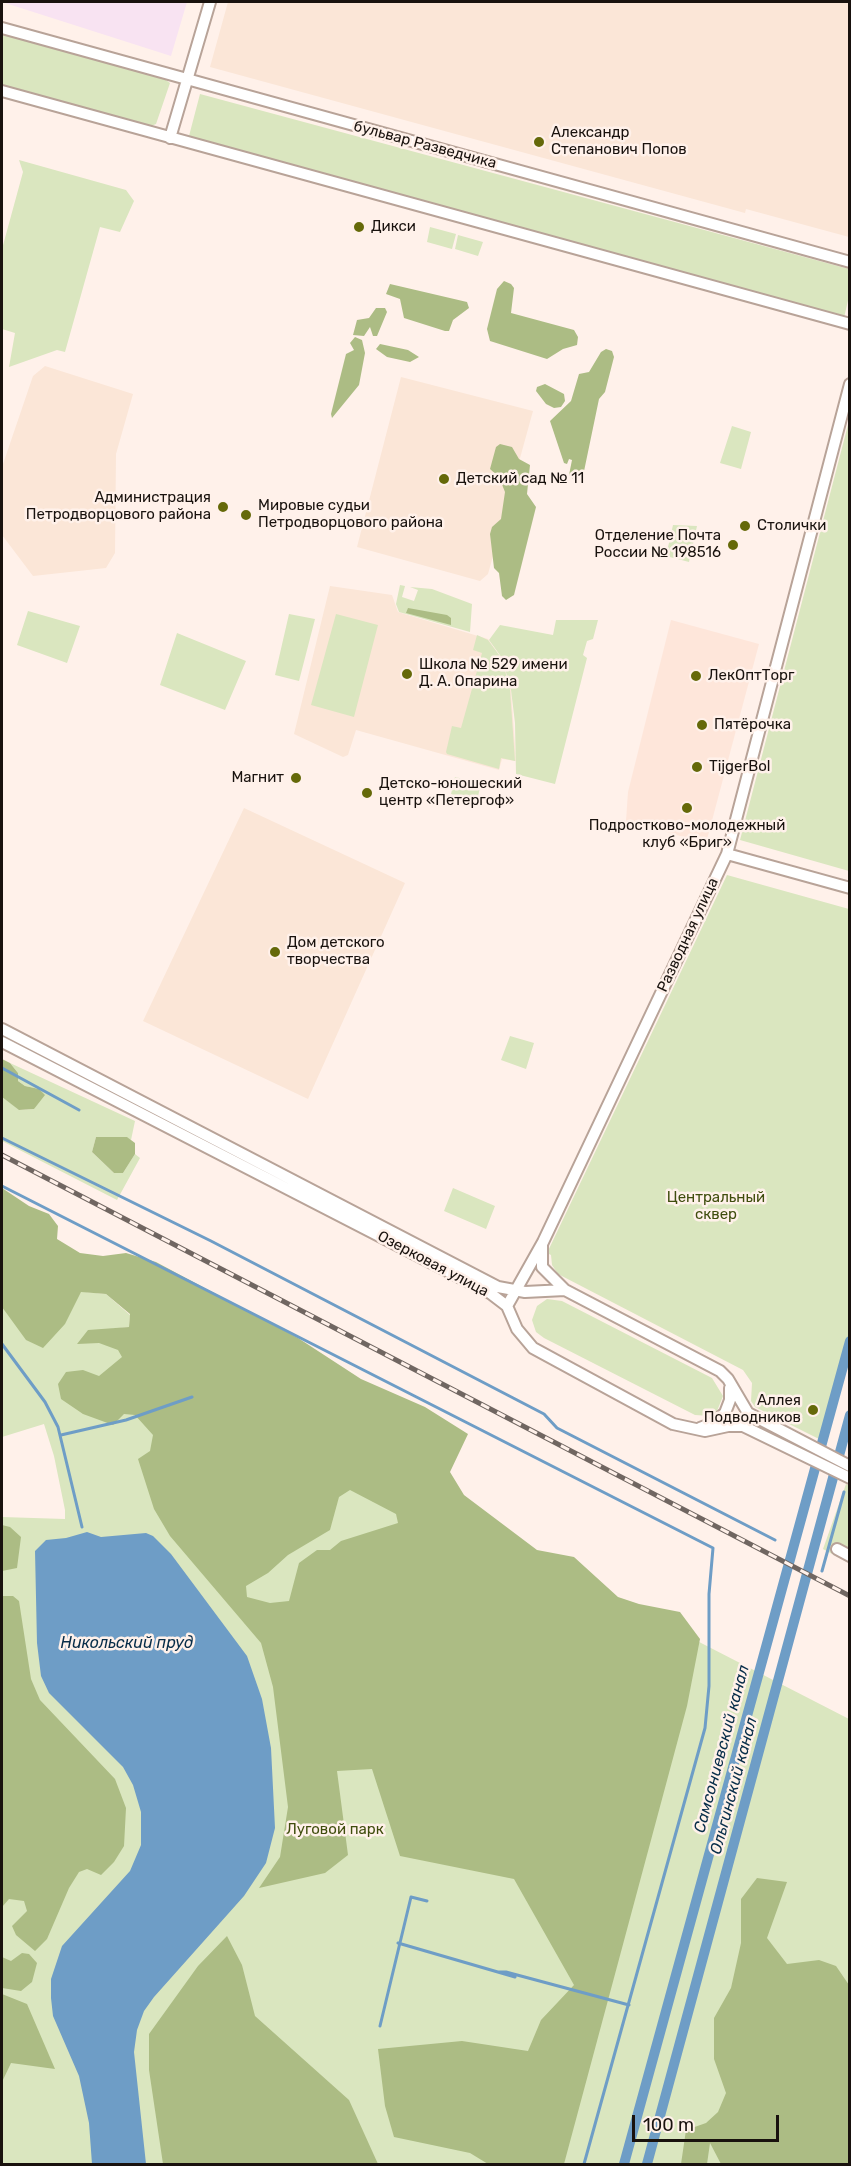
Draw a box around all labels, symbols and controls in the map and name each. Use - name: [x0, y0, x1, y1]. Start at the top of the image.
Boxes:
- street label: бульвар Разведчика: [352, 117, 498, 173]
- place label: Александр Степанович Попов: [551, 124, 687, 159]
- marker: Александр Степанович Попов: [532, 135, 546, 149]
- place label: Дикси: [371, 218, 416, 236]
- marker: Дикси: [352, 220, 366, 234]
- place label: Детский сад № 11: [456, 470, 584, 488]
- marker: Детский сад № 11: [437, 472, 451, 486]
- place label: Администрация Петродворцового района: [26, 489, 211, 524]
- place label: Мировые судьи Петродворцового района: [258, 497, 443, 532]
- marker: Администрация Петродворцового района: [216, 500, 230, 514]
- marker: Мировые судьи Петродворцового района: [239, 508, 253, 522]
- place label: Столички: [757, 517, 826, 535]
- marker: Столички: [738, 519, 752, 533]
- place label: Отделение Почта России № 198516: [594, 527, 721, 562]
- marker: Отделение Почта России № 198516: [726, 538, 740, 552]
- place label: Школа № 529 имени Д. А. Опарина: [419, 656, 568, 691]
- marker: Школа № 529 имени Д. А. Опарина: [400, 667, 414, 681]
- place label: ЛекОптТорг: [708, 667, 794, 685]
- marker: ЛекОптТорг: [689, 669, 703, 683]
- place label: Пятёрочка: [714, 716, 791, 734]
- marker: Пятёрочка: [695, 718, 709, 732]
- place label: TijgerBol: [709, 758, 770, 776]
- marker: TijgerBol: [690, 760, 704, 774]
- place label: Магнит: [231, 769, 284, 787]
- marker: Магнит: [289, 771, 303, 785]
- place label: Детско-юношеский центр «Петергоф»: [379, 775, 522, 810]
- marker: Детско-юношеский центр «Петергоф»: [360, 786, 374, 800]
- marker: Подростково-молодежный клуб «Бриг»: [680, 801, 694, 815]
- place label: Подростково-молодежный клуб «Бриг»: [589, 817, 785, 852]
- street label: Разводная улица: [654, 875, 722, 995]
- place label: Дом детского творчества: [287, 934, 385, 969]
- marker: Дом детского творчества: [268, 945, 282, 959]
- park label: Центральный сквер: [667, 1189, 765, 1224]
- street label: Озерковая улица: [374, 1227, 492, 1301]
- place label: Аллея Подводников: [704, 1392, 801, 1427]
- marker: Аллея Подводников: [806, 1403, 820, 1417]
- water label: Никольский пруд: [61, 1633, 193, 1653]
- water label: Самсониевский канал: [690, 1663, 754, 1835]
- water label: Ольгинский канал: [706, 1715, 762, 1857]
- park label: Луговой парк: [286, 1821, 384, 1839]
- scale bar: [635, 2103, 782, 2141]
- text: 100 m: [643, 2114, 694, 2136]

